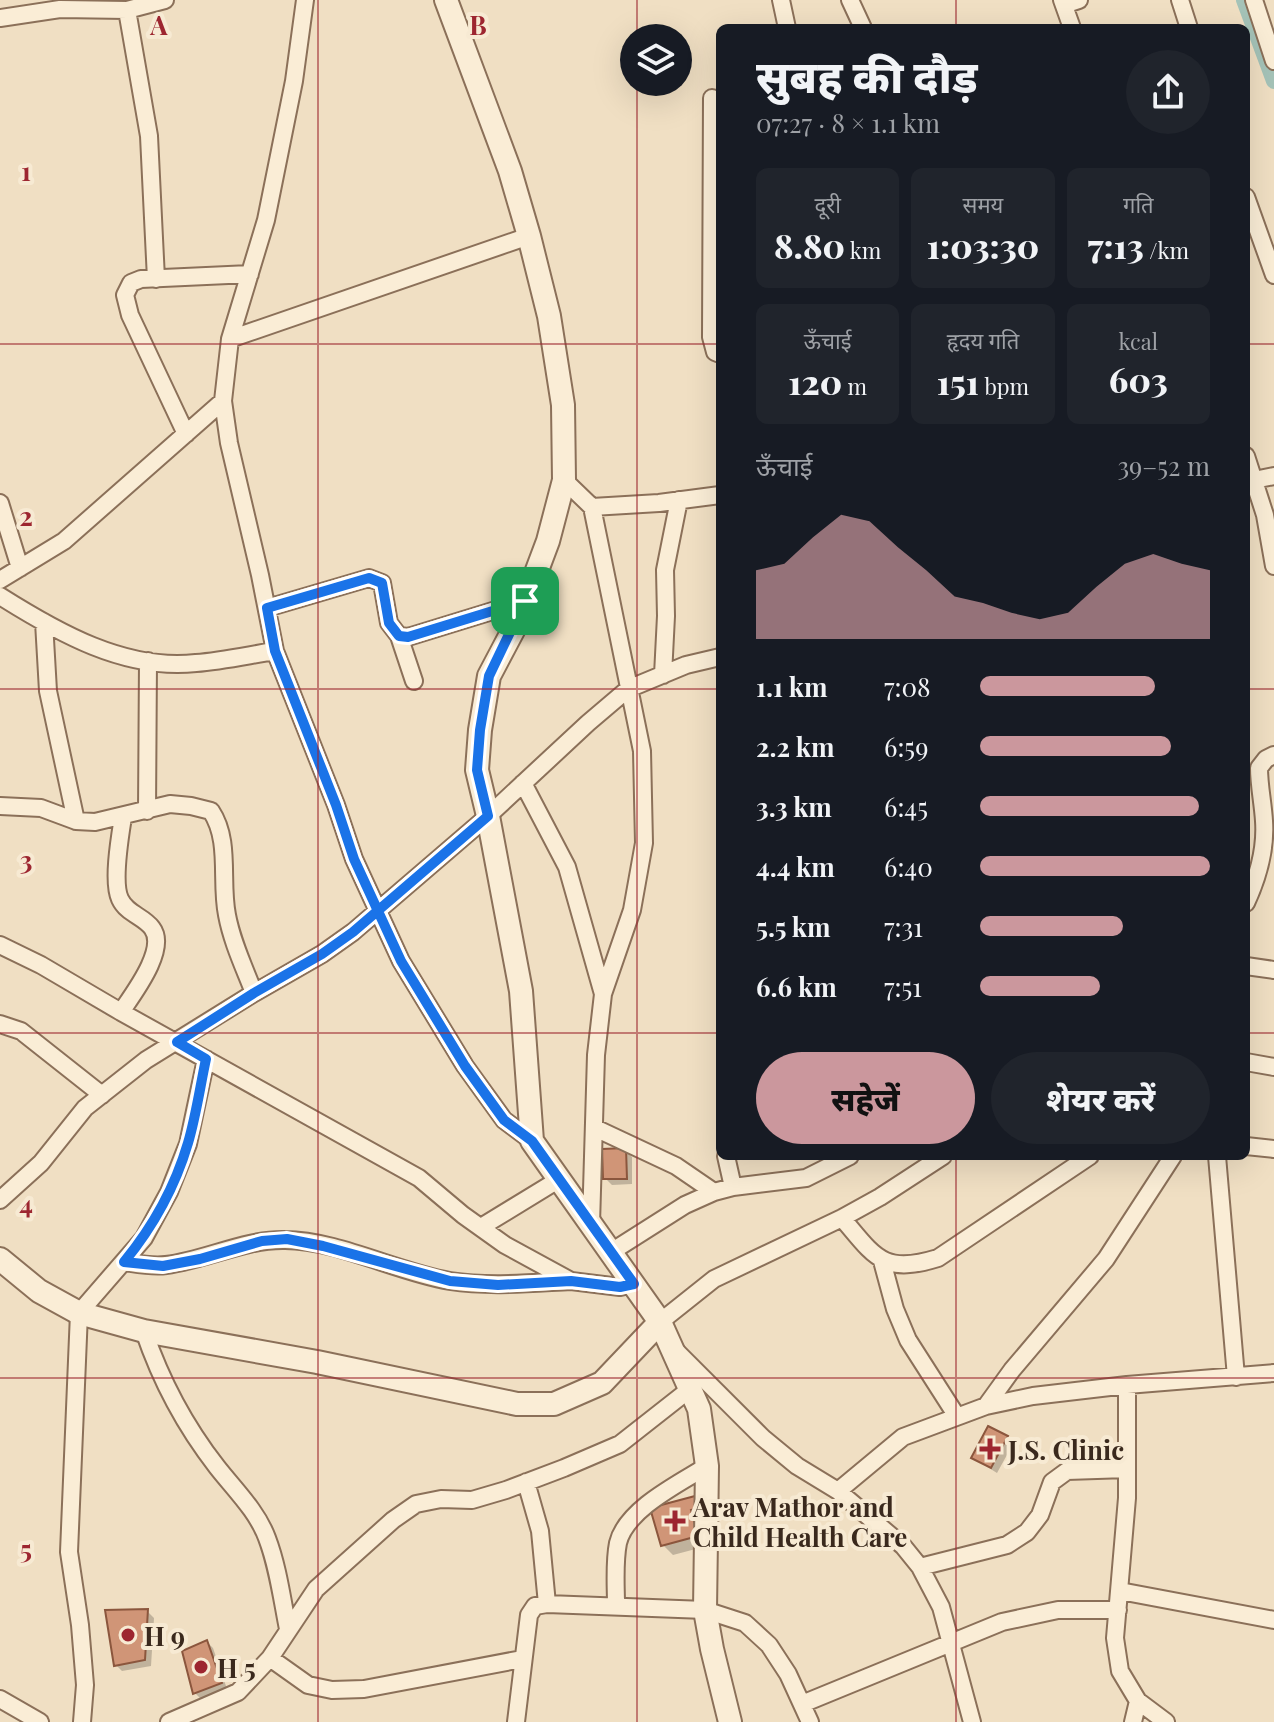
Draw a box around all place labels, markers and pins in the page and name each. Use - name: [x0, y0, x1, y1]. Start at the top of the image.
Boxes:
- pin: [491, 567, 559, 635]
- place label: J.S. Clinic: [1007, 1432, 1124, 1467]
- marker: J.S. Clinic: [979, 1438, 1001, 1460]
- place label: Arav Mathor and Child Health Care: [692, 1489, 907, 1554]
- marker: Arav Mathor and Child Health Care: [664, 1510, 686, 1532]
- place label: H 9: [144, 1618, 185, 1653]
- marker: H 9: [119, 1626, 137, 1644]
- place label: H 5: [217, 1650, 256, 1685]
- marker: H 5: [192, 1658, 210, 1676]

